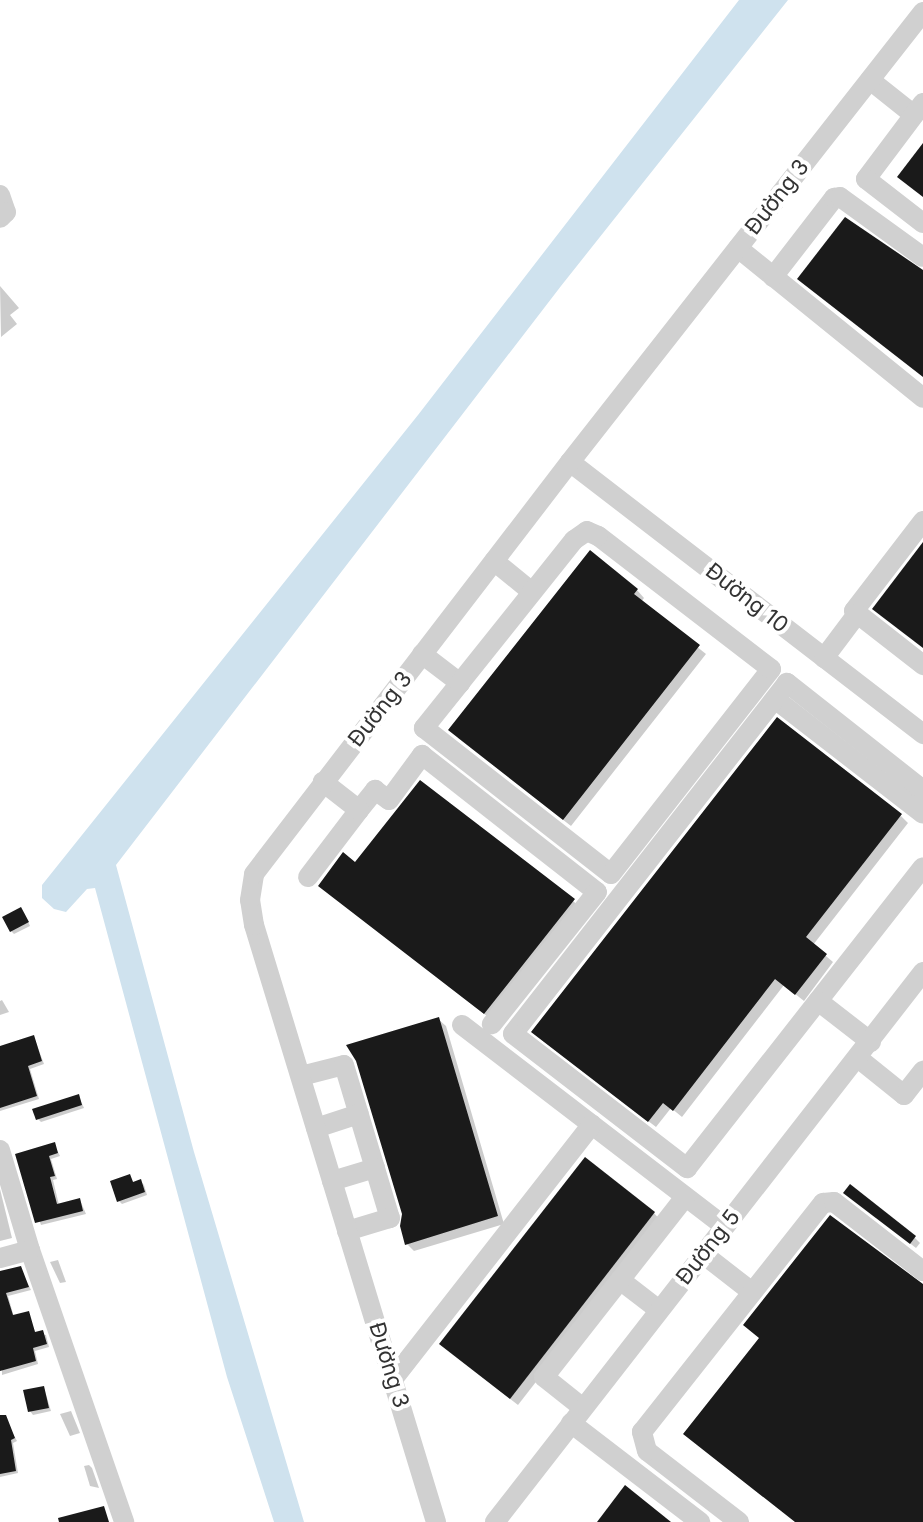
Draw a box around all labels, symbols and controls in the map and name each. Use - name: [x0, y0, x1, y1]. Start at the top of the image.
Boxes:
- street label: Đường 3: [739, 154, 815, 240]
- street label: Đường 10: [701, 558, 793, 638]
- street label: Đường 3: [342, 666, 418, 752]
- street label: Đường 5: [671, 1204, 745, 1290]
- street label: Đường 3: [363, 1319, 415, 1411]

